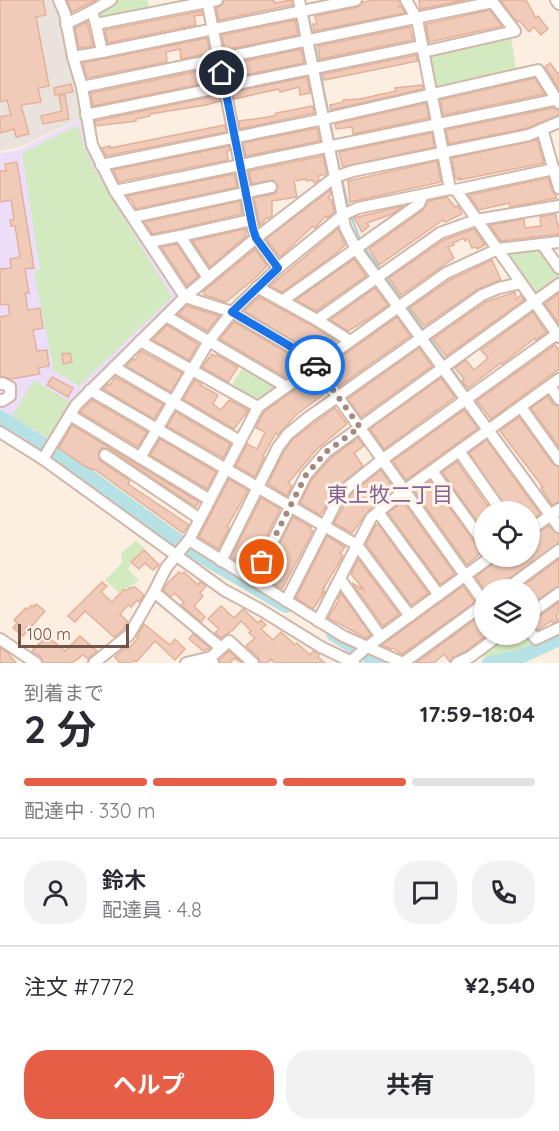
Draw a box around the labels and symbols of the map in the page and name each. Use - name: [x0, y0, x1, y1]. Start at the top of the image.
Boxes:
- pin: [196, 47, 247, 98]
- courier: [285, 335, 345, 395]
- district label: 東上牧二丁目: [327, 481, 453, 507]
- pin: [236, 536, 287, 587]
- scale bar: [18, 621, 129, 648]

